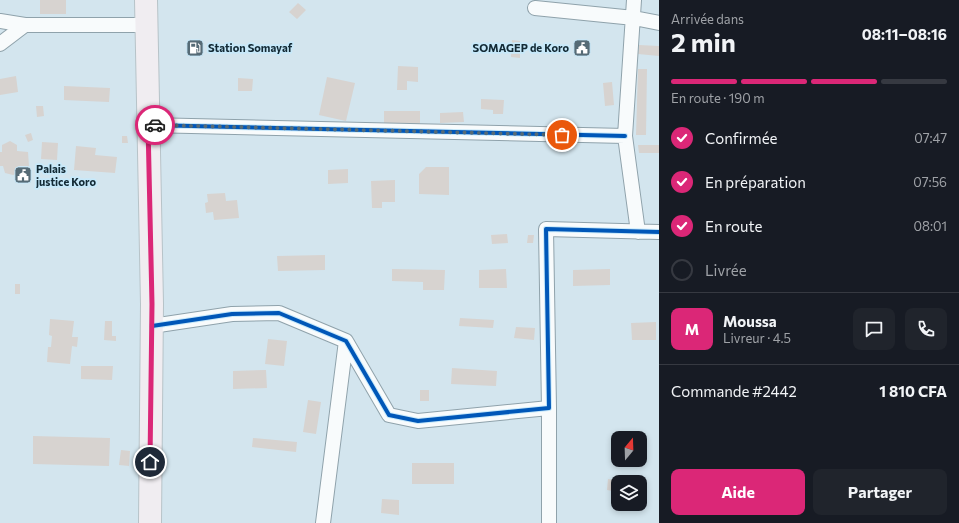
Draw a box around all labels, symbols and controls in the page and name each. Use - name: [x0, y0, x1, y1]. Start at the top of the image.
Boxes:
- text: Arrivée dans: [671, 11, 744, 27]
- text: 08:11–08:16: [862, 25, 947, 43]
- text: 2 min: [671, 26, 736, 57]
- fuel station icon: Station Somayaf: [185, 38, 205, 58]
- public building icon: SOMAGEP de Koro: [572, 38, 592, 58]
- place label: Station Somayaf: [208, 41, 293, 54]
- place label: SOMAGEP de Koro: [473, 41, 569, 54]
- text: En route · 190 m: [671, 90, 765, 106]
- courier: [135, 105, 175, 145]
- icon: car: [144, 114, 166, 136]
- pin: [545, 118, 579, 152]
- icon: bag: [551, 124, 573, 146]
- icon: check: [671, 127, 693, 149]
- text: Confirmée: [705, 129, 778, 147]
- text: 07:47: [914, 130, 947, 146]
- place label: Palais justice Koro: [35, 162, 96, 188]
- public building icon: Palais justice Koro: [13, 165, 33, 185]
- icon: check: [671, 171, 693, 193]
- text: En préparation: [705, 173, 806, 191]
- text: 07:56: [913, 174, 947, 190]
- icon: check: [671, 215, 693, 237]
- text: En route: [705, 217, 762, 235]
- text: 08:01: [914, 218, 947, 234]
- text: Livrée: [705, 261, 747, 279]
- button: chat: [853, 308, 895, 350]
- button: phone: [905, 308, 947, 350]
- text: Moussa: [723, 312, 777, 330]
- text: M: [685, 320, 699, 338]
- text: Livreur · 4.5: [723, 330, 791, 346]
- text: Commande #2442: [671, 382, 797, 400]
- text: 1 810 CFA: [879, 382, 947, 400]
- north arrow: [611, 431, 647, 467]
- map controls: [611, 431, 647, 511]
- pin: [133, 445, 167, 479]
- icon: home: [139, 451, 161, 473]
- button: Aide: [671, 469, 805, 515]
- button: Partager: [813, 469, 947, 515]
- button: layers: [611, 475, 647, 511]

